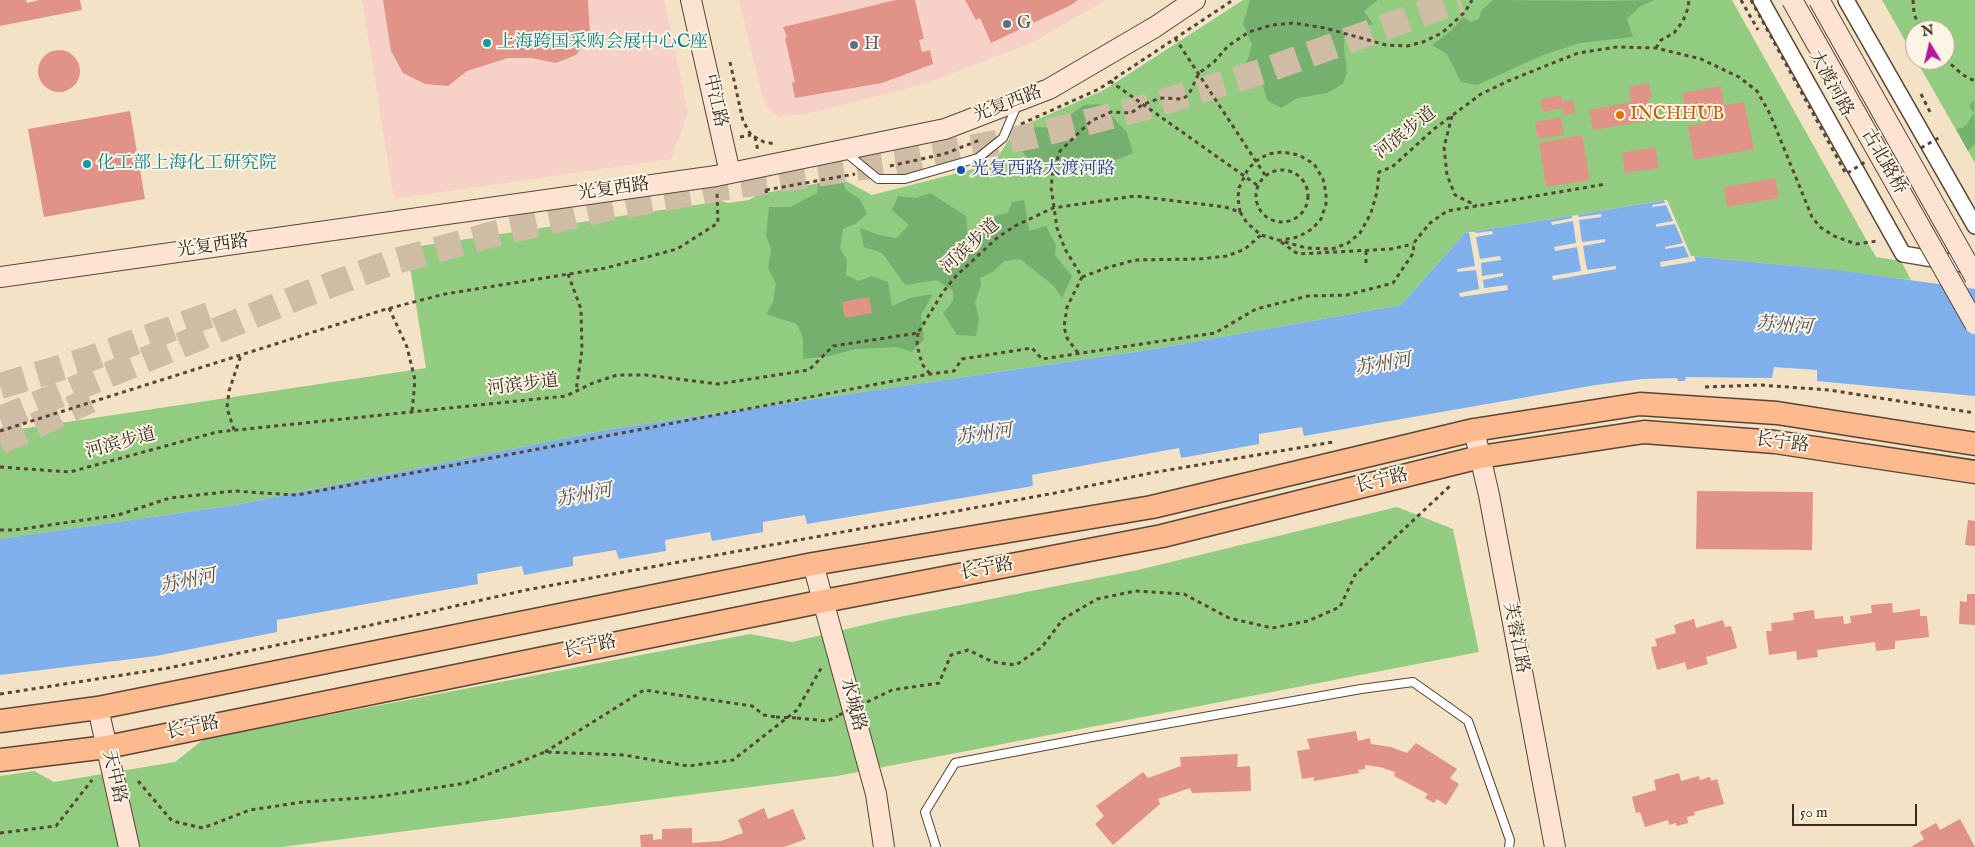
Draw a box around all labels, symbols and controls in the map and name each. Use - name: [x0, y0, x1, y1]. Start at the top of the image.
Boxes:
- place label: G: [1017, 13, 1031, 35]
- marker: G: [1001, 18, 1013, 30]
- north arrow: [1905, 20, 1955, 70]
- text: N: [1920, 21, 1935, 41]
- place label: 上海跨国采购会展中心C座: [497, 32, 708, 54]
- place label: H: [864, 34, 879, 56]
- marker: 上海跨国采购会展中心C座: [481, 37, 493, 49]
- marker: H: [848, 39, 860, 51]
- street label: 大渡河路: [1803, 47, 1857, 121]
- street label: 中江路: [697, 72, 731, 130]
- street label: 光复西路: [971, 82, 1045, 128]
- street label: 河滨步道: [1371, 103, 1441, 165]
- place label: INCHHUB: [1630, 104, 1724, 126]
- marker: INCHHUB: [1614, 109, 1626, 121]
- street label: 古北路桥: [1856, 125, 1910, 199]
- place label: 化工部上海化工研究院: [97, 153, 277, 175]
- marker: 化工部上海化工研究院: [81, 158, 93, 170]
- place label: 光复西路大渡河路: [971, 159, 1115, 181]
- marker: 光复西路大渡河路: [955, 164, 967, 176]
- street label: 光复西路: [577, 174, 651, 206]
- street label: 河滨步道: [937, 215, 1005, 279]
- street label: 光复西路: [176, 231, 250, 263]
- water label: 苏州河: [1755, 314, 1813, 340]
- water label: 苏州河: [1353, 350, 1413, 382]
- street label: 河滨步道: [486, 371, 560, 401]
- water label: 苏州河: [954, 421, 1014, 451]
- street label: 河滨步道: [83, 424, 159, 464]
- street label: 长宁路: [1754, 430, 1810, 458]
- street label: 长宁路: [1353, 465, 1411, 499]
- water label: 苏州河: [554, 480, 614, 514]
- street label: 长宁路: [958, 554, 1016, 586]
- water label: 苏州河: [158, 566, 218, 600]
- street label: 芙蓉江路: [1498, 601, 1532, 675]
- street label: 长宁路: [561, 632, 619, 664]
- street label: 水城路: [835, 676, 869, 734]
- street label: 长宁路: [164, 713, 222, 745]
- street label: 天中路: [96, 748, 130, 806]
- scale bar: [1795, 794, 1920, 826]
- text: 50 m: [1800, 803, 1828, 822]

